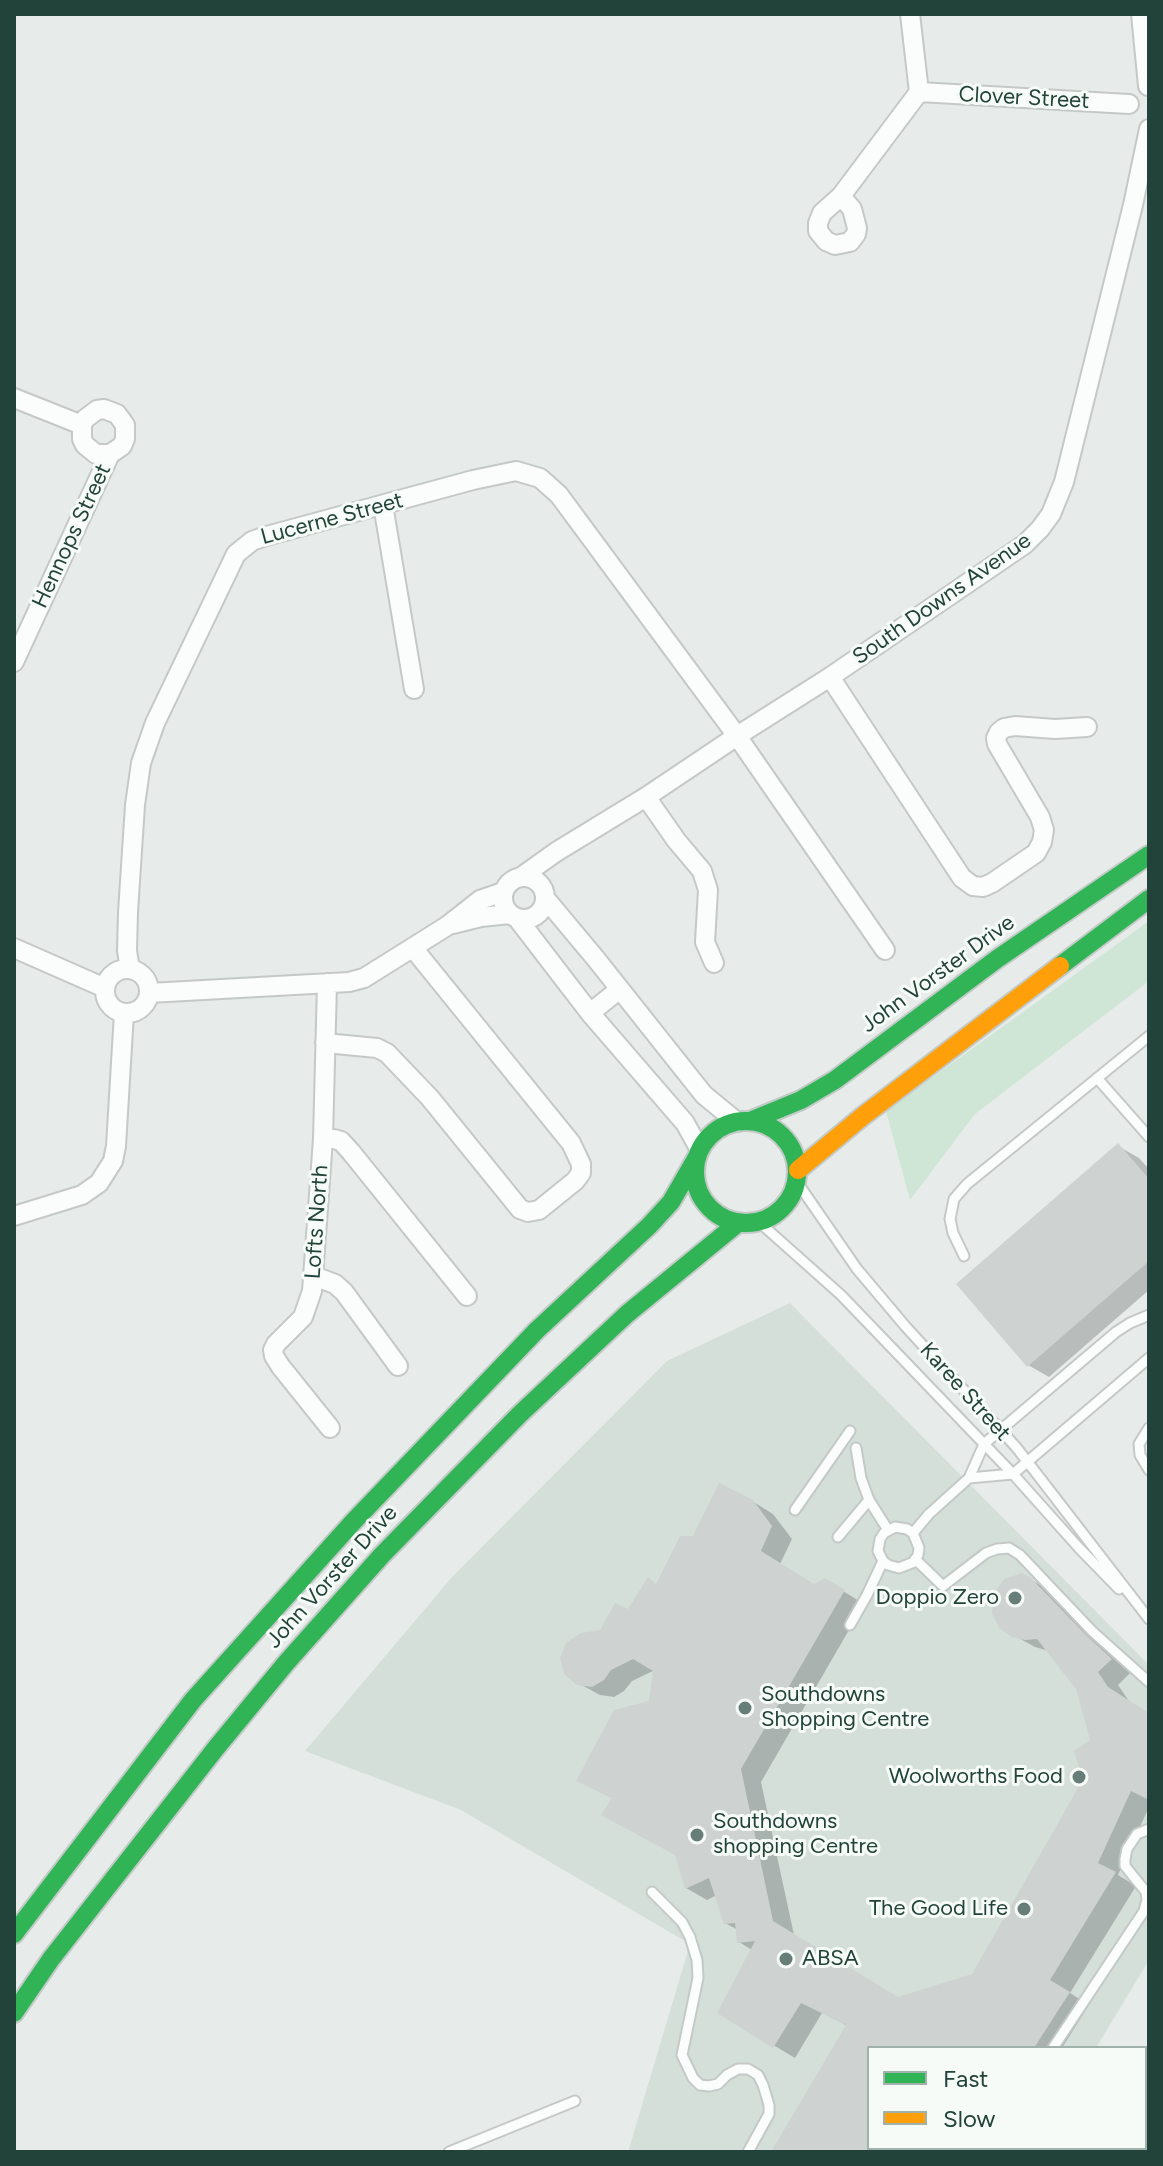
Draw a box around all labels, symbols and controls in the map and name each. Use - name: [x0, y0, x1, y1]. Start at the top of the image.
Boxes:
- street label: Clover Street: [958, 81, 1090, 115]
- street label: Hennops Street: [27, 460, 117, 612]
- street label: Lucerne Street: [258, 487, 406, 551]
- street label: South Downs Avenue: [848, 527, 1036, 671]
- street label: John Vorster Drive: [856, 910, 1020, 1038]
- street label: Lofts North: [300, 1164, 334, 1280]
- street label: Karee Street: [914, 1337, 1016, 1447]
- street label: John Vorster Drive: [261, 1500, 403, 1654]
- place label: Doppio Zero: [875, 1585, 999, 1611]
- marker: Doppio Zero: [1006, 1589, 1024, 1607]
- place label: Southdowns Shopping Centre: [761, 1682, 929, 1734]
- marker: Southdowns Shopping Centre: [736, 1699, 754, 1717]
- place label: Woolworths Food: [889, 1764, 1063, 1790]
- marker: Woolworths Food: [1070, 1768, 1088, 1786]
- place label: Southdowns shopping Centre: [713, 1809, 878, 1860]
- marker: Southdowns shopping Centre: [688, 1826, 706, 1844]
- place label: The Good Life: [869, 1896, 1008, 1922]
- marker: The Good Life: [1015, 1900, 1033, 1918]
- place label: ABSA: [802, 1946, 859, 1972]
- marker: ABSA: [777, 1950, 795, 1968]
- legend: [867, 2046, 1147, 2150]
- text: Fast: [943, 2064, 988, 2093]
- text: Slow: [943, 2104, 995, 2133]

